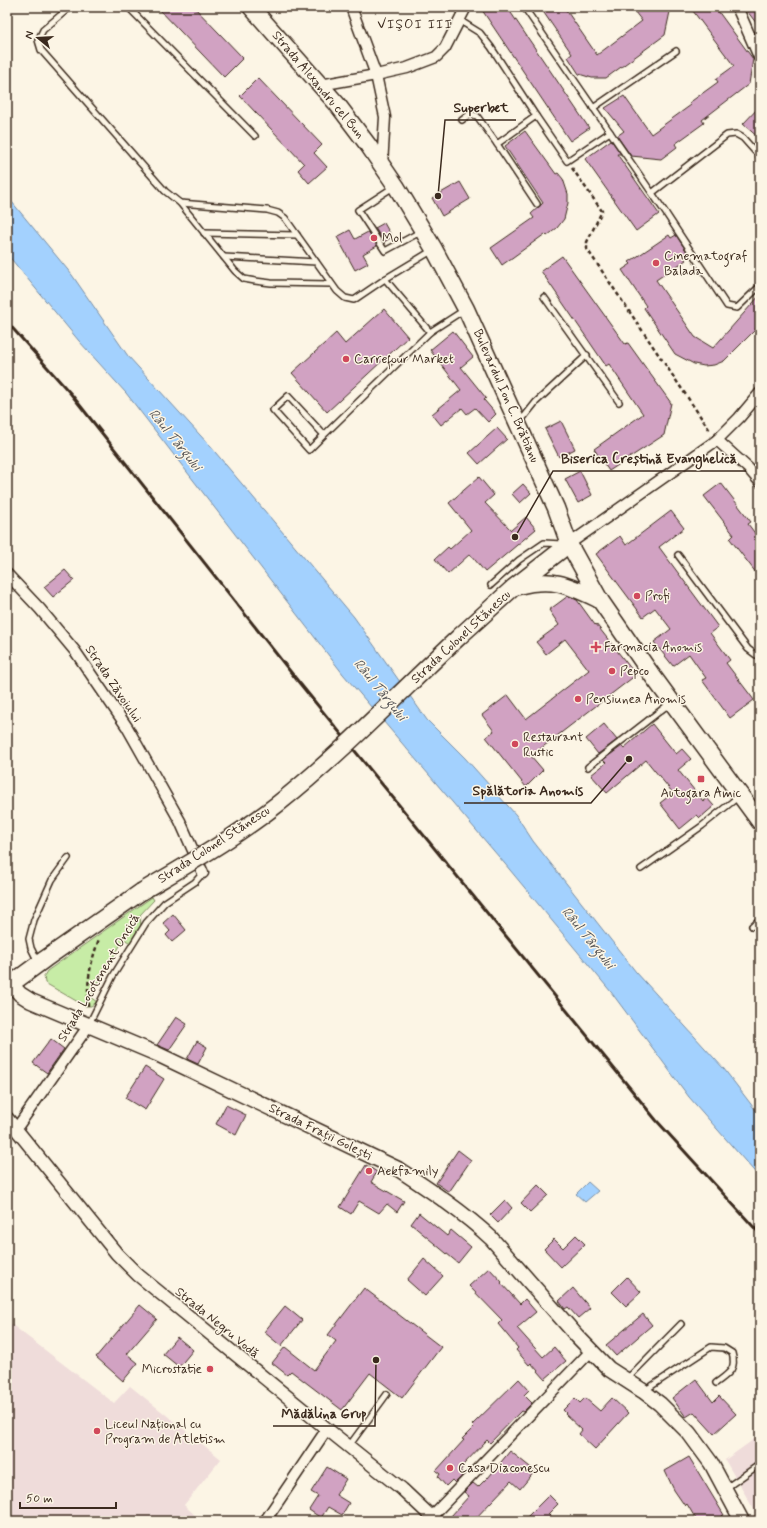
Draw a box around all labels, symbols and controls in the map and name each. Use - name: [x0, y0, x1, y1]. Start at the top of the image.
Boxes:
- district label: VIŞOI III: [377, 15, 453, 33]
- north arrow: [18, 18, 58, 58]
- street label: Strada Alexandru cel Bun: [268, 28, 368, 142]
- text: N: [22, 30, 37, 41]
- callout: Superbet: [445, 94, 516, 120]
- text: Superbet: [454, 99, 509, 117]
- place label: Mol: [382, 230, 402, 247]
- marker: Mol: [369, 233, 379, 243]
- place label: Cinematograf Balada: [664, 248, 748, 280]
- marker: Cinematograf Balada: [651, 258, 661, 268]
- street label: Bulevardul Ion C. Brătianu: [469, 327, 543, 466]
- place label: Carrefour Market: [354, 351, 454, 370]
- marker: Carrefour Market: [341, 354, 351, 364]
- water label: Râul Târgului: [143, 405, 207, 477]
- callout: Biserica Creștină Evanghelică: [553, 445, 746, 471]
- text: Biserica Creștină Evanghelică: [561, 450, 737, 470]
- street label: Strada Colonel Stănescu: [407, 586, 515, 688]
- place label: Profi: [645, 588, 670, 605]
- marker: Profi: [632, 591, 642, 601]
- place label: Farmacia Anomis: [604, 639, 702, 656]
- street label: Strada Zăvoiului: [81, 642, 145, 726]
- marker: Farmacia Anomis: [591, 642, 601, 652]
- water label: Râul Târgului: [348, 655, 412, 727]
- place label: Pepco: [620, 663, 649, 680]
- marker: Pepco: [607, 666, 617, 676]
- place label: Pensiunea Anomis: [586, 691, 686, 708]
- marker: Pensiunea Anomis: [573, 694, 583, 704]
- place label: Restaurant Rustic: [523, 729, 583, 761]
- marker: Restaurant Rustic: [510, 739, 520, 749]
- marker: Autogara Amic: [696, 774, 706, 784]
- callout: Spălătoria Anomis: [464, 777, 591, 803]
- text: Spălătoria Anomis: [473, 782, 584, 800]
- place label: Autogara Amic: [660, 785, 742, 804]
- street label: Strada Colonel Stănescu: [155, 802, 274, 888]
- water label: Râul Târgului: [556, 903, 620, 975]
- street label: Strada Locotenent Oncică: [54, 911, 144, 1045]
- street label: Strada Frații Golești: [266, 1100, 374, 1164]
- place label: Aekfamily: [377, 1163, 439, 1180]
- marker: Aekfamily: [364, 1166, 374, 1176]
- street label: Strada Negru Vodă: [171, 1284, 263, 1363]
- place label: Microstatie: [142, 1361, 202, 1378]
- marker: Microstatie: [205, 1364, 215, 1374]
- callout: Mădălina Grup: [273, 1400, 375, 1426]
- text: Mădălina Grup: [281, 1405, 367, 1423]
- place label: Liceul Național cu Program de Atletism: [105, 1416, 225, 1448]
- marker: Liceul Național cu Program de Atletism: [92, 1426, 102, 1436]
- place label: Casa Diaconescu: [458, 1460, 550, 1477]
- marker: Casa Diaconescu: [445, 1463, 455, 1473]
- scale bar: [20, 1484, 116, 1510]
- text: 50 m: [26, 1491, 53, 1507]

